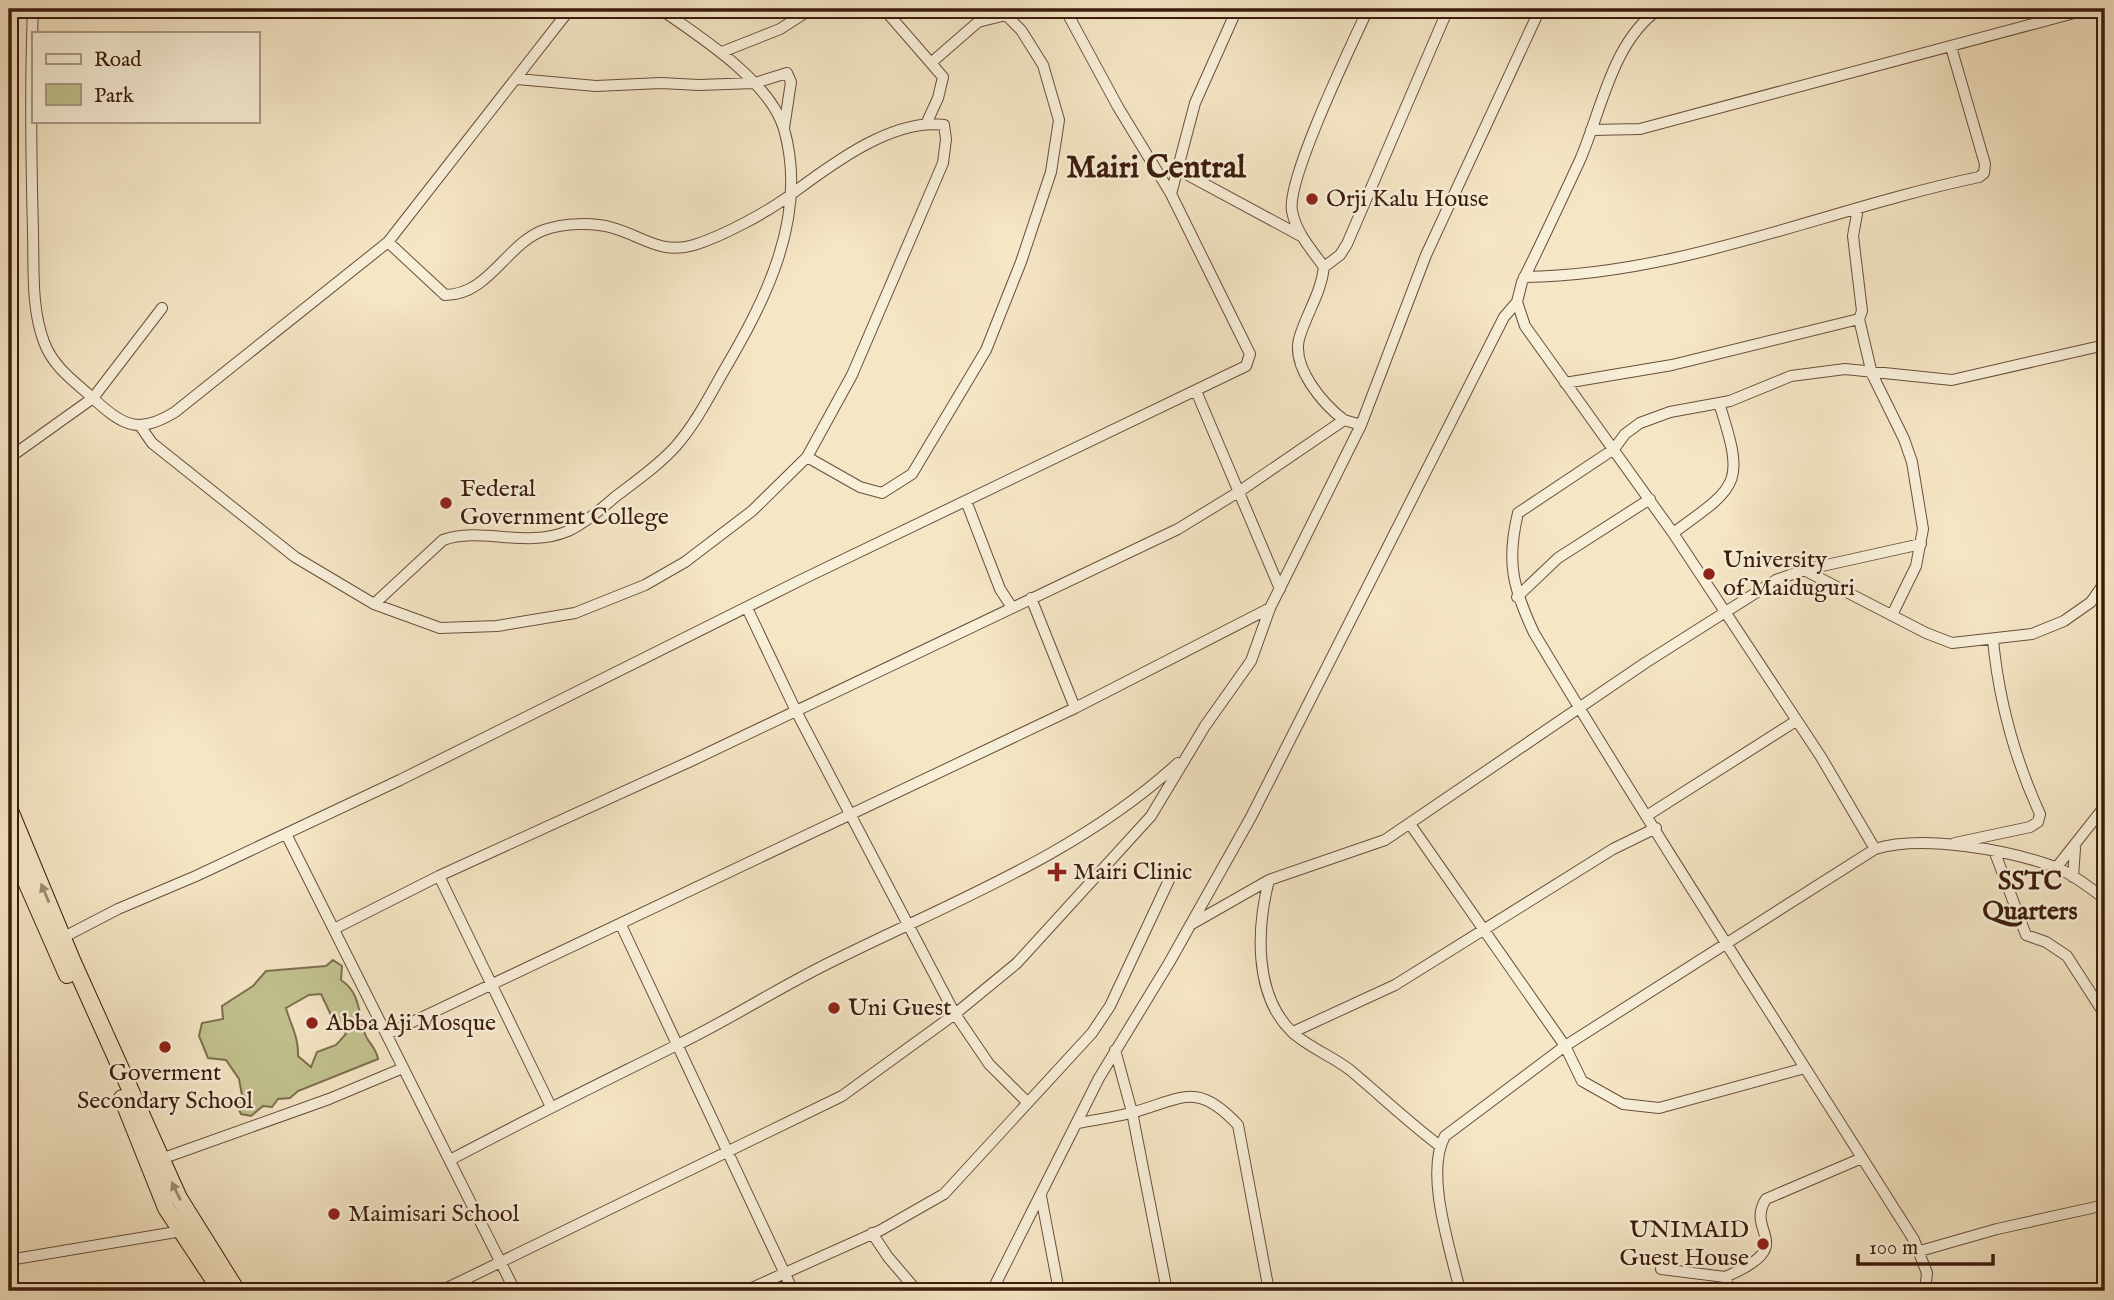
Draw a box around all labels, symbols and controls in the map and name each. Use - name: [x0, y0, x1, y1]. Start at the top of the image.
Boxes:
- legend: [32, 32, 259, 122]
- text: Road: [94, 47, 142, 74]
- text: Park: [94, 83, 135, 110]
- district label: Mairi Central: [1066, 148, 1247, 189]
- place label: Orji Kalu House: [1326, 184, 1489, 215]
- marker: Orji Kalu House: [1304, 191, 1320, 207]
- place label: Federal Government College: [460, 474, 669, 533]
- marker: Federal Government College: [438, 495, 454, 511]
- place label: University of Maiduguri: [1723, 545, 1855, 604]
- marker: University of Maiduguri: [1701, 566, 1717, 582]
- place label: Mairi Clinic: [1073, 857, 1192, 888]
- marker: Mairi Clinic: [1047, 862, 1067, 882]
- district label: SSTC Quarters: [1982, 865, 2078, 928]
- one-way arrow: [39, 883, 50, 904]
- place label: Uni Guest: [848, 993, 951, 1024]
- marker: Uni Guest: [826, 1000, 842, 1016]
- place label: Abba Aji Mosque: [325, 1008, 496, 1039]
- marker: Abba Aji Mosque: [304, 1015, 320, 1031]
- marker: Goverment Secondary School: [157, 1039, 173, 1055]
- place label: Goverment Secondary School: [77, 1058, 253, 1117]
- one-way arrow: [171, 1181, 182, 1201]
- place label: Maimisari School: [348, 1199, 520, 1230]
- marker: Maimisari School: [326, 1206, 342, 1222]
- place label: UNIMAID Guest House: [1620, 1215, 1749, 1274]
- scale bar: [1858, 1223, 1993, 1267]
- text: 100 m: [1869, 1235, 1918, 1262]
- marker: UNIMAID Guest House: [1755, 1236, 1771, 1252]

